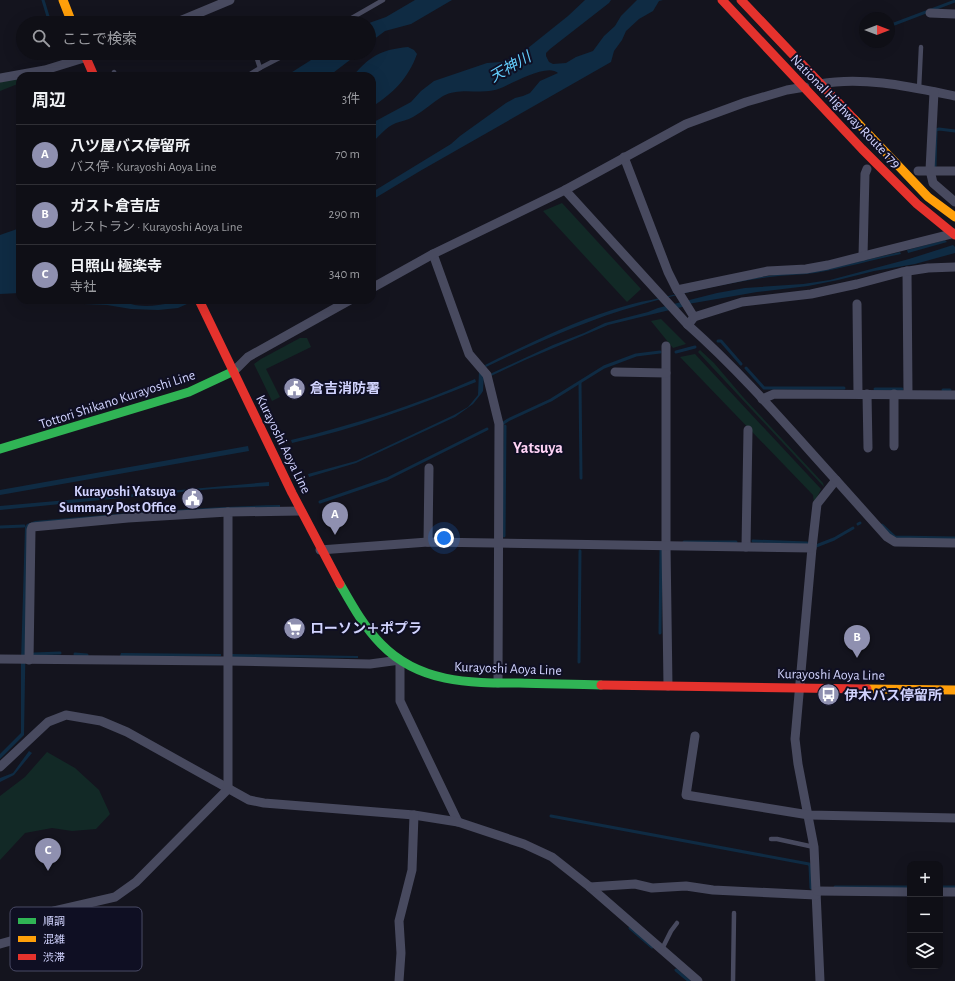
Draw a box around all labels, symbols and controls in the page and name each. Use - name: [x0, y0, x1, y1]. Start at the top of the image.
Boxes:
- north arrow: [859, 12, 895, 48]
- search box: [16, 16, 376, 60]
- icon: search: [30, 27, 52, 49]
- text: ここで検索: [62, 32, 137, 47]
- water label: 天神川: [487, 48, 535, 85]
- street label: National Highway Route 179: [787, 52, 903, 171]
- text: 周辺: [32, 92, 66, 109]
- text: 3件: [342, 93, 360, 106]
- text: 八ツ屋バス停留所: [70, 139, 190, 154]
- text: A: [41, 148, 49, 161]
- text: 70 m: [335, 148, 360, 161]
- text: バス停 · Kurayoshi Aoya Line: [70, 161, 216, 174]
- text: ガスト倉吉店: [70, 199, 160, 214]
- text: B: [41, 208, 49, 221]
- text: 290 m: [329, 208, 360, 221]
- text: レストラン · Kurayoshi Aoya Line: [70, 221, 242, 234]
- text: 日照山 極楽寺: [70, 259, 162, 274]
- text: C: [42, 268, 48, 281]
- text: 340 m: [329, 268, 360, 281]
- text: 寺社: [70, 281, 96, 294]
- street label: Tottori Shikano Kurayoshi Line: [37, 368, 197, 432]
- public building icon: 倉吉消防署: [281, 375, 307, 401]
- place label: 倉吉消防署: [310, 381, 380, 396]
- street label: Kurayoshi Aoya Line: [253, 393, 313, 496]
- district label: Yatsuya: [513, 440, 563, 457]
- place label: Kurayoshi Yatsuya Summary Post Office: [59, 485, 176, 515]
- public building icon: Kurayoshi Yatsuya Summary Post Office: [179, 486, 205, 512]
- pin: A: [322, 502, 348, 535]
- your location: [434, 528, 454, 548]
- supermarket icon: ローソン＋ポプラ: [281, 615, 307, 641]
- place label: ローソン＋ポプラ: [310, 621, 422, 636]
- pin: B: [844, 625, 870, 658]
- street label: Kurayoshi Aoya Line: [454, 660, 562, 678]
- street label: Kurayoshi Aoya Line: [777, 667, 885, 683]
- bus stop icon: 伊木バス停留所: [815, 682, 841, 708]
- place label: 伊木バス停留所: [844, 687, 942, 703]
- pin: C: [35, 838, 61, 871]
- map controls: [907, 861, 943, 969]
- button: +: [907, 861, 943, 897]
- button: −: [907, 897, 943, 933]
- legend: [10, 907, 142, 971]
- text: 順調: [43, 916, 65, 927]
- text: 混雑: [43, 933, 65, 945]
- button: layers: [907, 933, 943, 969]
- text: 渋滞: [43, 952, 65, 963]

